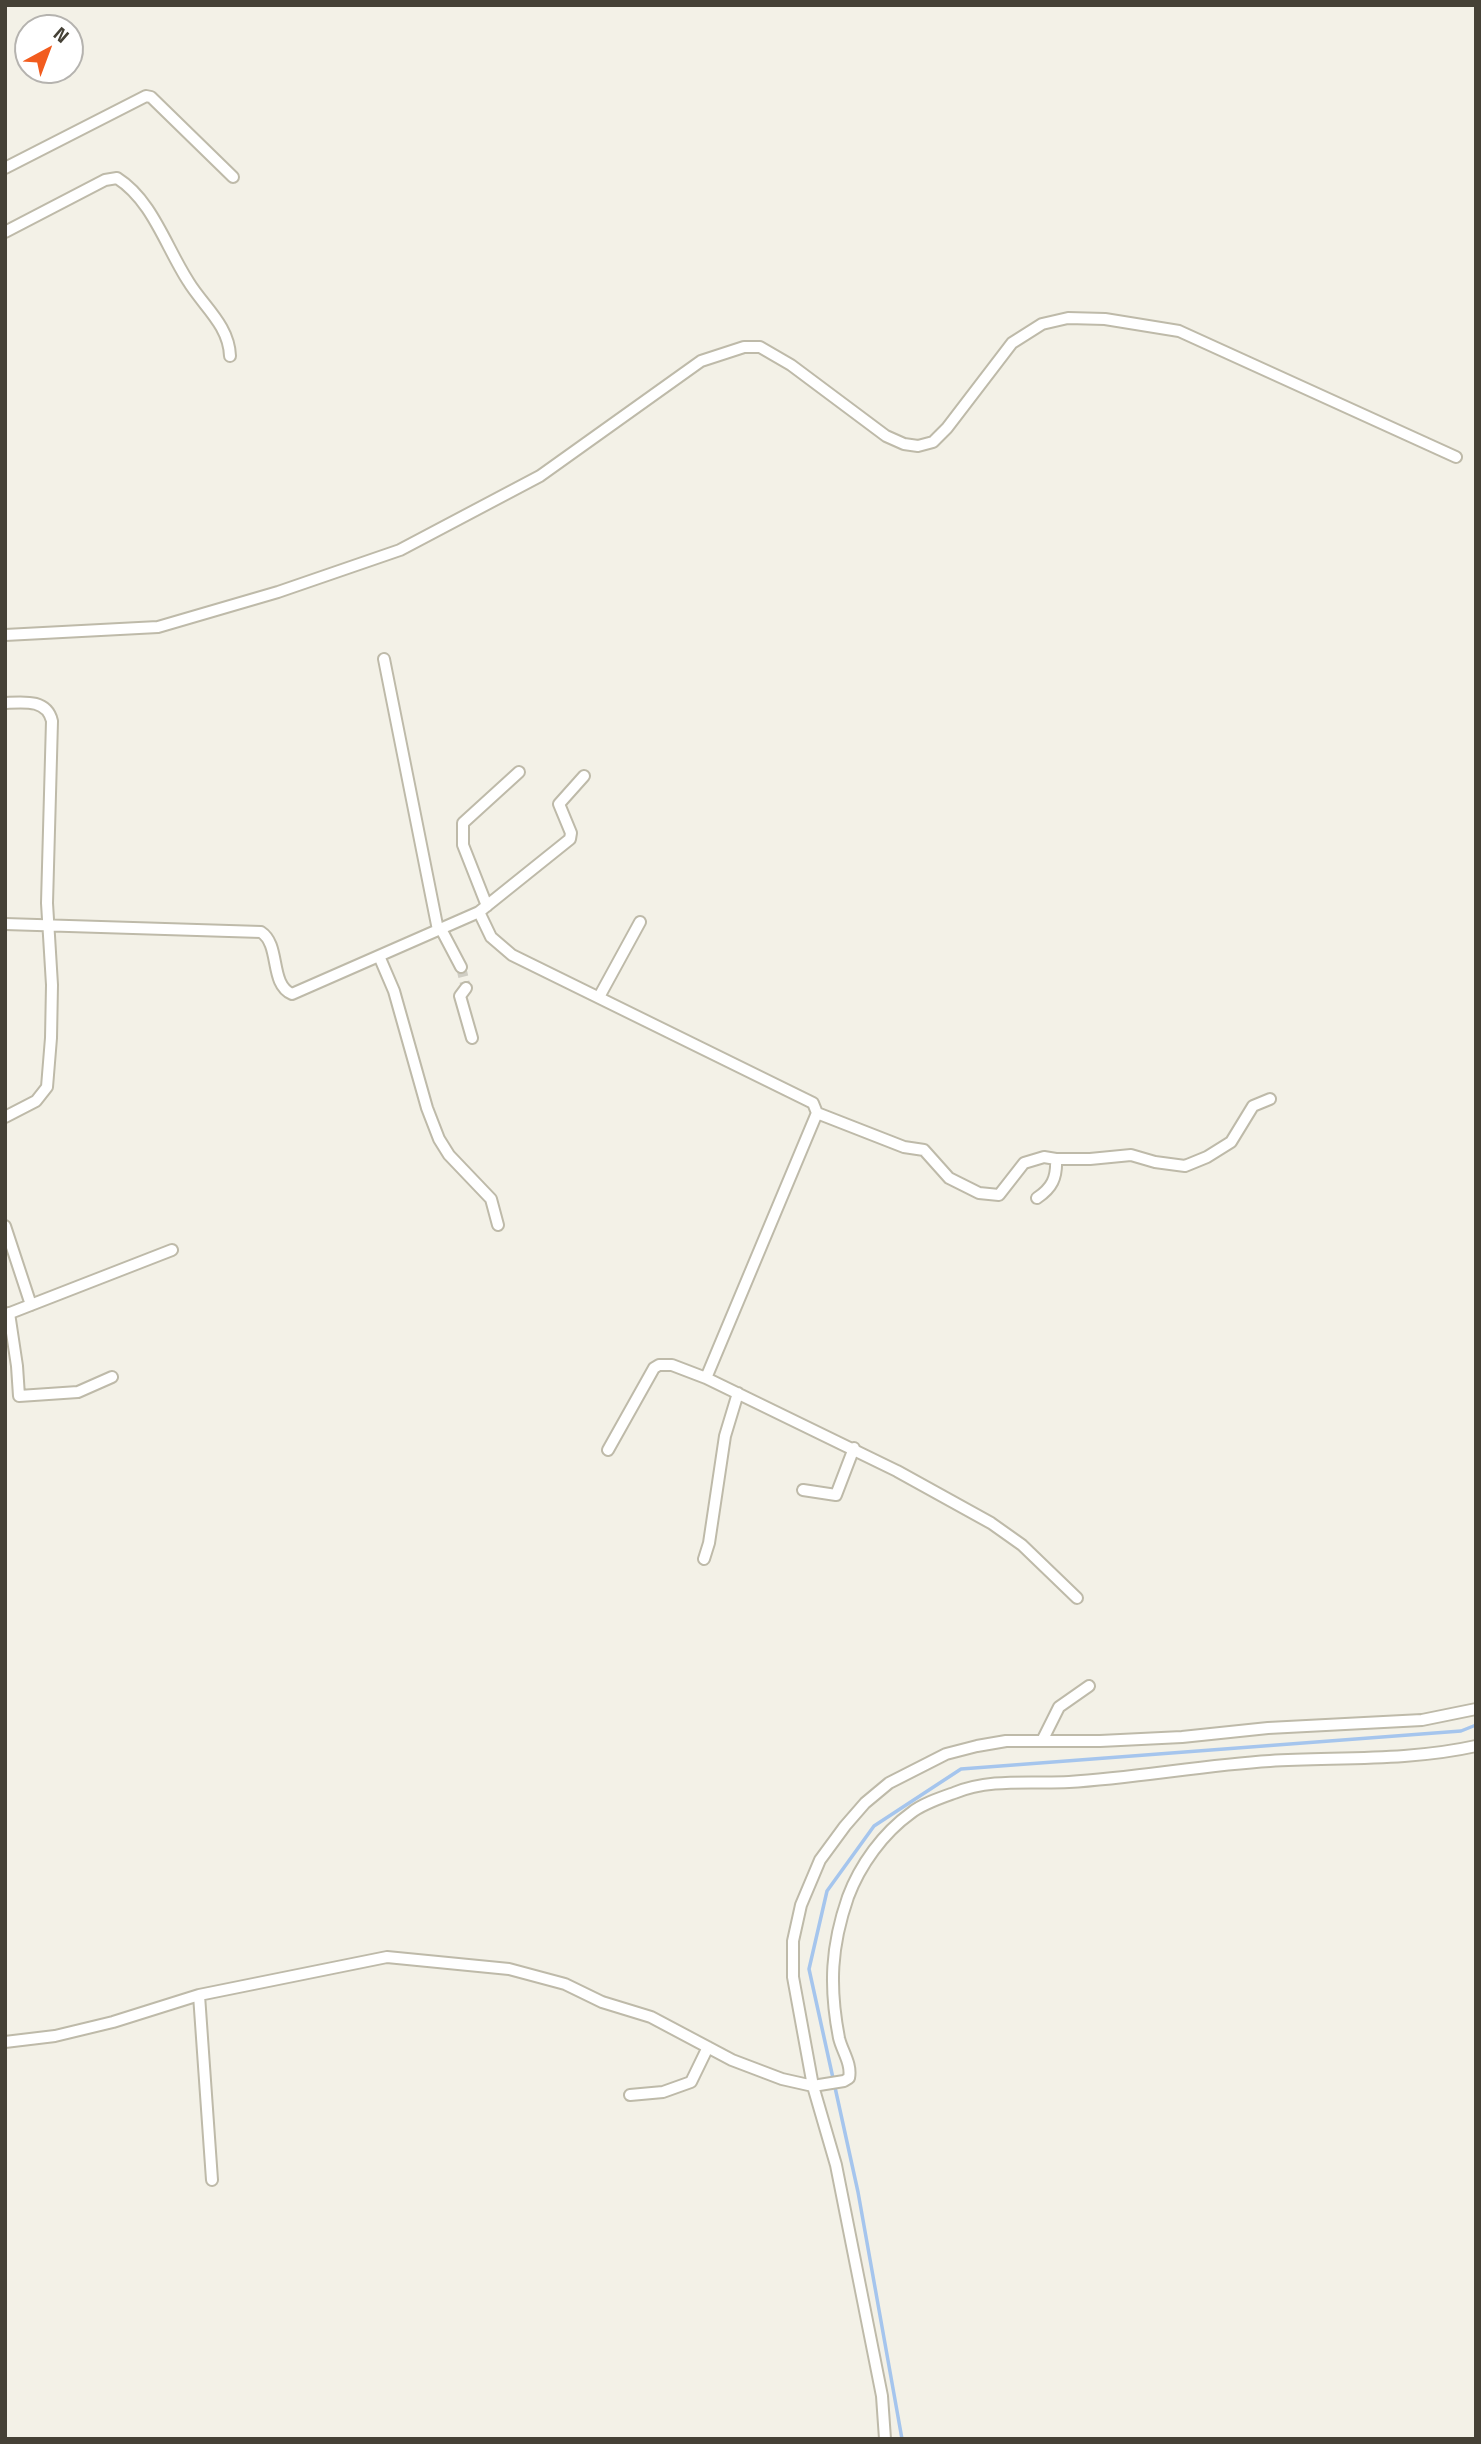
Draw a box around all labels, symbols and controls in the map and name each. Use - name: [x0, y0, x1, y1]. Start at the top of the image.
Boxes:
- north arrow: [14, 14, 84, 84]
- text: N: [47, 19, 76, 50]

